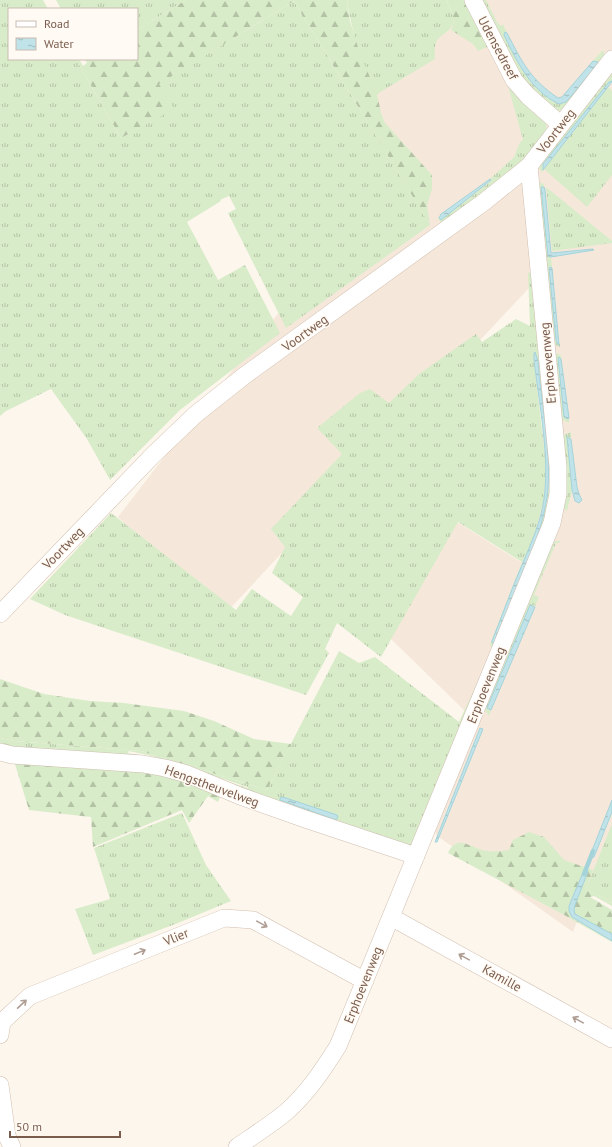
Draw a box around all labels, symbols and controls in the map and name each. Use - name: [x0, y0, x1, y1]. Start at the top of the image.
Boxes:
- legend: [8, 8, 138, 60]
- street label: Udensedreef: [474, 13, 522, 84]
- text: Road: [44, 16, 69, 31]
- text: Water: [44, 36, 74, 51]
- street label: Voortweg: [532, 105, 579, 158]
- street label: Voortweg: [278, 311, 331, 356]
- street label: Erphoevenweg: [536, 322, 560, 404]
- street label: Voortweg: [38, 523, 87, 574]
- street label: Erphoevenweg: [463, 644, 509, 726]
- street label: Hengstheuvelweg: [162, 761, 262, 811]
- one-way arrow: [256, 921, 268, 929]
- street label: Vlier: [160, 924, 192, 950]
- street label: Erphoevenweg: [340, 944, 386, 1026]
- one-way arrow: [133, 947, 145, 955]
- one-way arrow: [458, 953, 470, 961]
- street label: Kamille: [479, 960, 525, 996]
- one-way arrow: [16, 1000, 26, 1009]
- one-way arrow: [572, 1015, 584, 1023]
- scale bar: [10, 1113, 120, 1139]
- text: 50 m: [16, 1119, 42, 1134]

